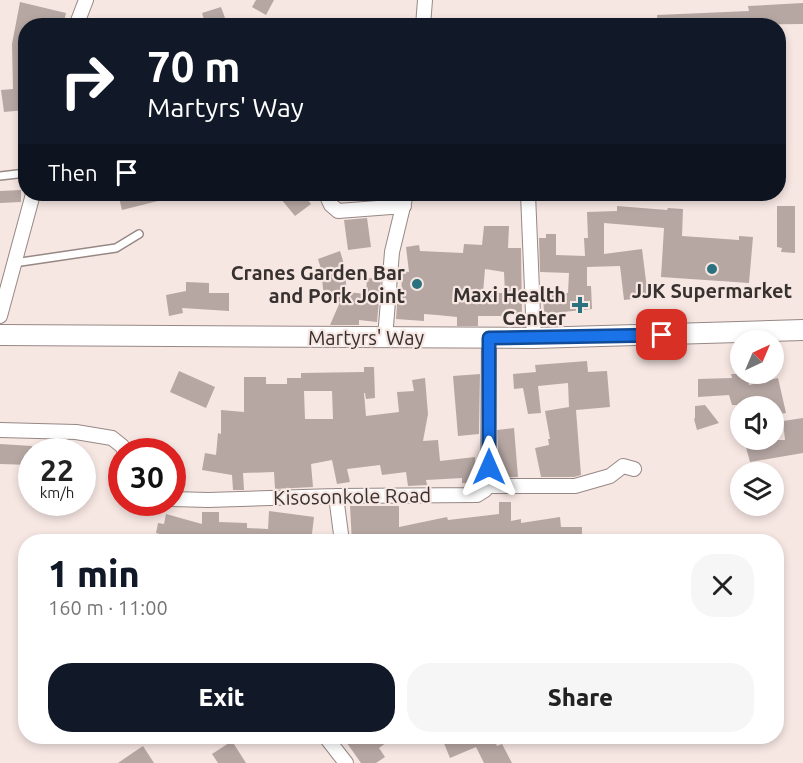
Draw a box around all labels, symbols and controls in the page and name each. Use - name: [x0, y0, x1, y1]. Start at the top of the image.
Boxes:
- icon: right: [48, 42, 126, 120]
- text: 70 m: [147, 43, 241, 90]
- text: Martyrs' Way: [147, 92, 304, 122]
- icon: arrive: [110, 156, 143, 189]
- text: Then: [48, 160, 98, 185]
- place label: Cranes Garden Bar and Pork Joint: [231, 261, 406, 307]
- marker: JJK Supermarket: [705, 262, 719, 276]
- marker: Cranes Garden Bar and Pork Joint: [410, 277, 424, 291]
- place label: JJK Supermarket: [632, 279, 793, 302]
- place label: Maxi Health Center: [453, 283, 567, 329]
- marker: Maxi Health Center: [571, 296, 589, 314]
- pin: [636, 309, 687, 360]
- icon: arrive: [645, 318, 678, 351]
- street label: Martyrs' Way: [308, 326, 424, 349]
- north arrow: [730, 330, 784, 384]
- map controls: [730, 330, 784, 516]
- button: sound: [730, 396, 784, 450]
- position arrow: [457, 435, 521, 499]
- speed limit sign: 30: [108, 438, 186, 516]
- text: 22: [40, 453, 74, 487]
- button: layers: [730, 462, 784, 516]
- street label: Kisosonkole Road: [273, 483, 431, 509]
- text: km/h: [40, 484, 74, 501]
- text: 1 min: [48, 553, 140, 594]
- button: close: [691, 554, 754, 617]
- text: 160 m · 11:00: [48, 596, 168, 619]
- button: Exit: [48, 663, 395, 732]
- button: Share: [407, 663, 754, 732]

